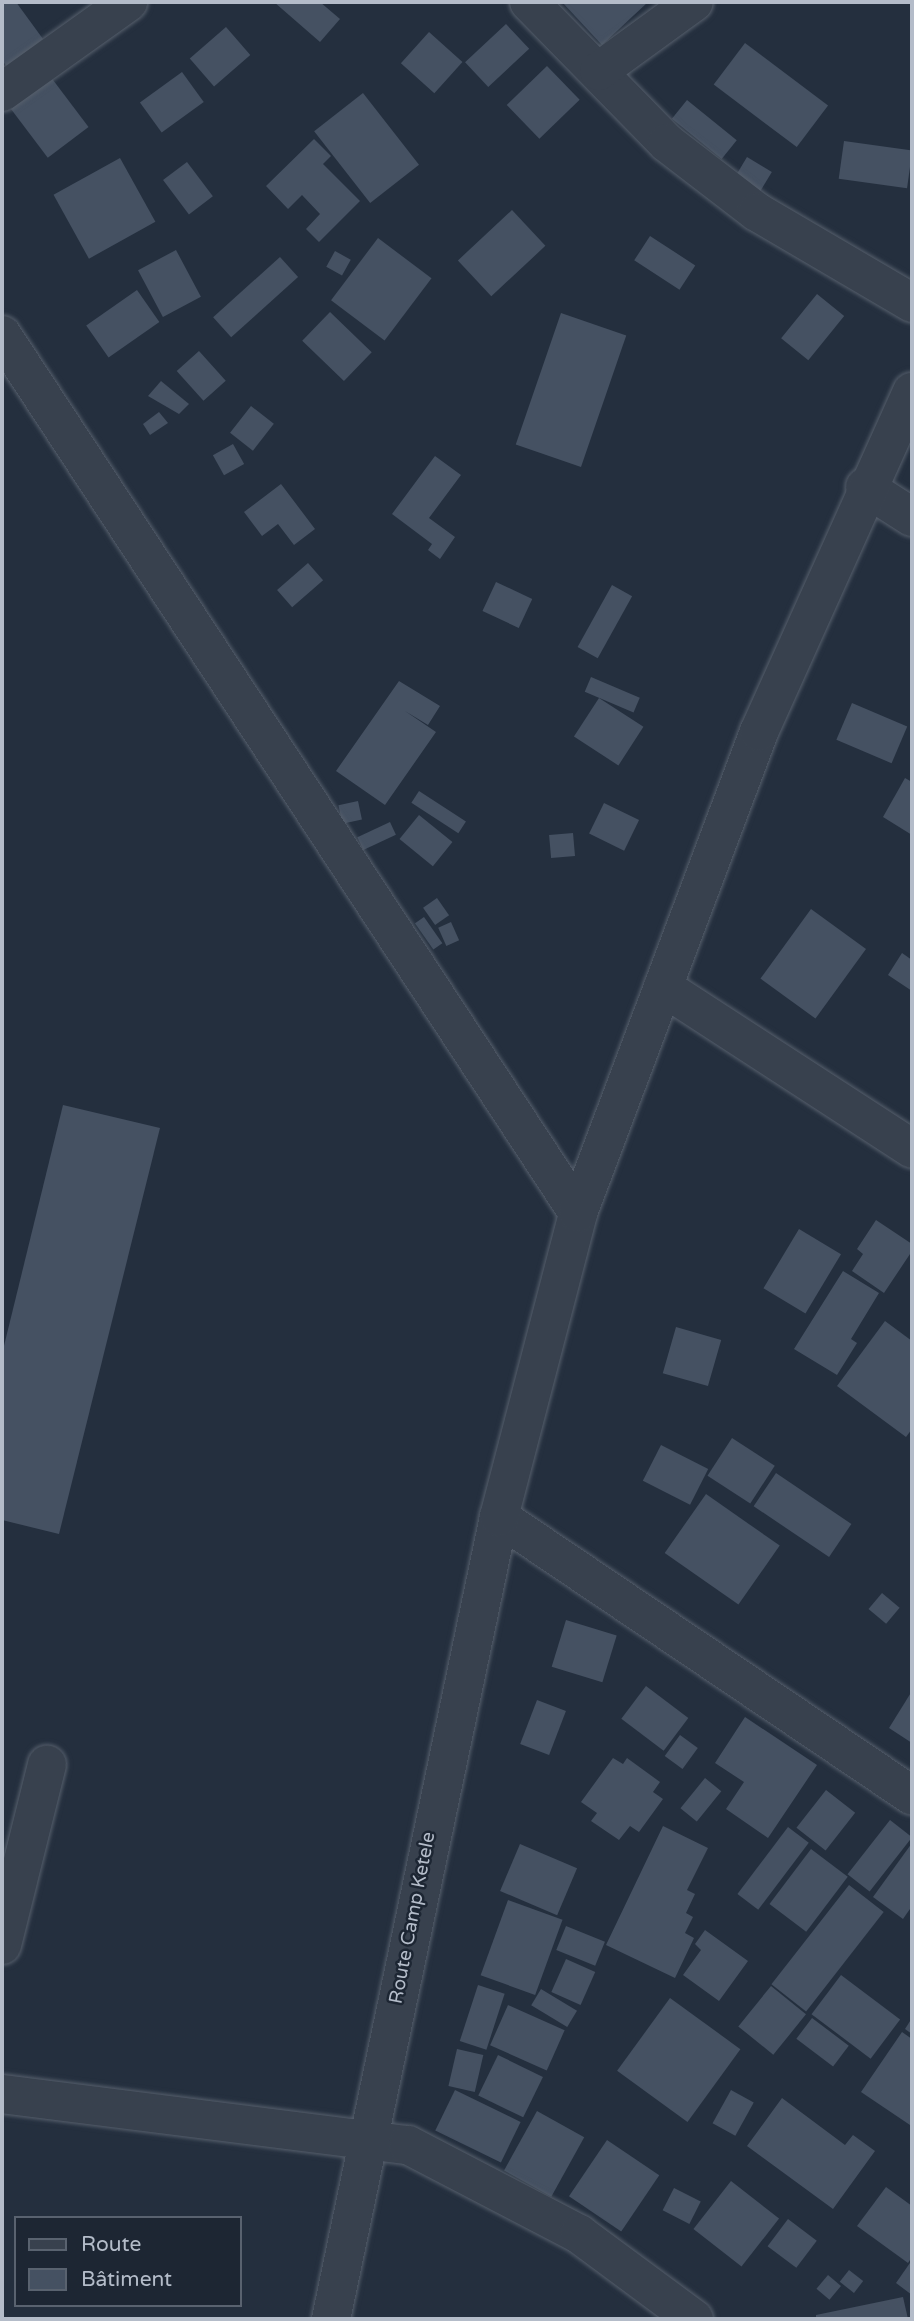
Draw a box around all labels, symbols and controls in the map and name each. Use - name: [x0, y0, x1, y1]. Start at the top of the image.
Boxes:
- street label: Route Camp Ketele: [385, 1830, 441, 2006]
- legend: [14, 2216, 242, 2307]
- text: Route: [81, 2232, 141, 2257]
- text: Bâtiment: [81, 2267, 172, 2292]

